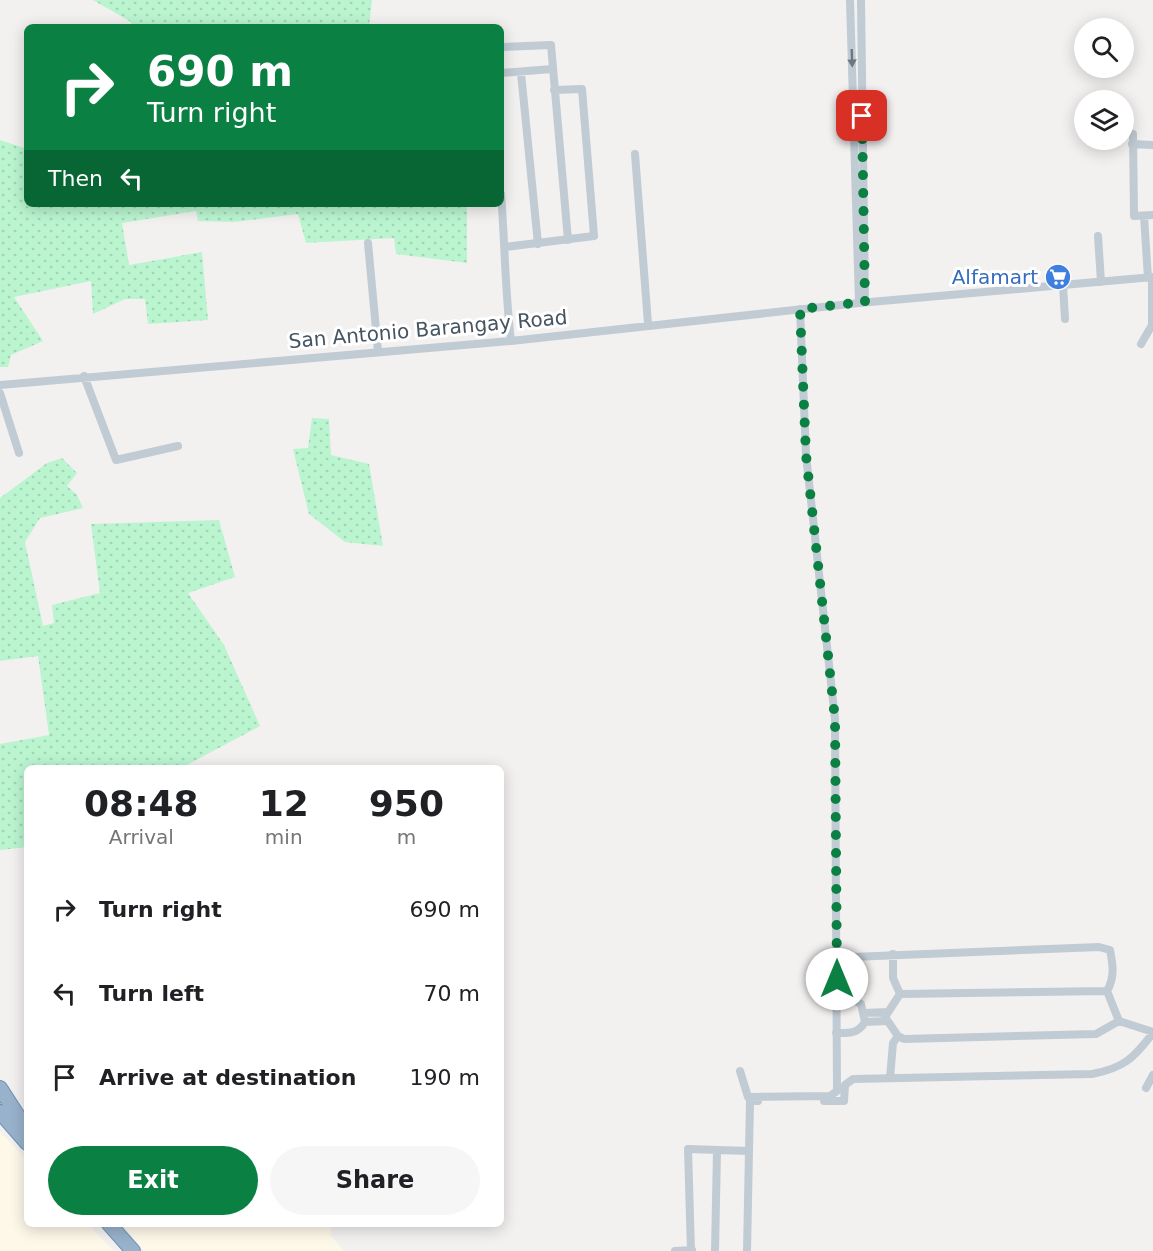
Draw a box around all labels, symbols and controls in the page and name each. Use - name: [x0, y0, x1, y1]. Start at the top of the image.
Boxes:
- map controls: [1074, 18, 1134, 150]
- button: search: [1074, 18, 1134, 78]
- text: 690 m: [147, 47, 293, 96]
- icon: right: [48, 48, 126, 126]
- one-way arrow: [847, 49, 856, 68]
- pin: [836, 90, 887, 141]
- button: layers: [1074, 90, 1134, 150]
- text: Turn right: [147, 97, 276, 128]
- icon: arrive: [845, 99, 878, 132]
- icon: left: [115, 162, 148, 195]
- text: Then: [48, 166, 103, 191]
- supermarket icon: Alfamart: [1043, 262, 1073, 292]
- place label: Alfamart: [952, 265, 1038, 289]
- street label: San Antonio Barangay Road: [288, 305, 568, 353]
- text: 08:48: [84, 783, 199, 824]
- text: 12: [259, 783, 309, 824]
- text: 950: [369, 783, 444, 824]
- text: Arrival: [109, 825, 174, 849]
- text: min: [265, 825, 303, 849]
- text: m: [397, 825, 416, 849]
- icon: right: [48, 893, 81, 926]
- text: Turn right: [99, 897, 222, 922]
- text: 690 m: [410, 897, 480, 922]
- position arrow: [805, 947, 869, 1011]
- icon: left: [48, 977, 81, 1010]
- text: Turn left: [99, 981, 204, 1006]
- text: 70 m: [424, 981, 480, 1006]
- icon: arrive: [48, 1061, 81, 1094]
- text: Arrive at destination: [99, 1065, 356, 1090]
- text: 190 m: [410, 1065, 480, 1090]
- button: Exit: [48, 1146, 258, 1215]
- button: Share: [270, 1146, 480, 1215]

